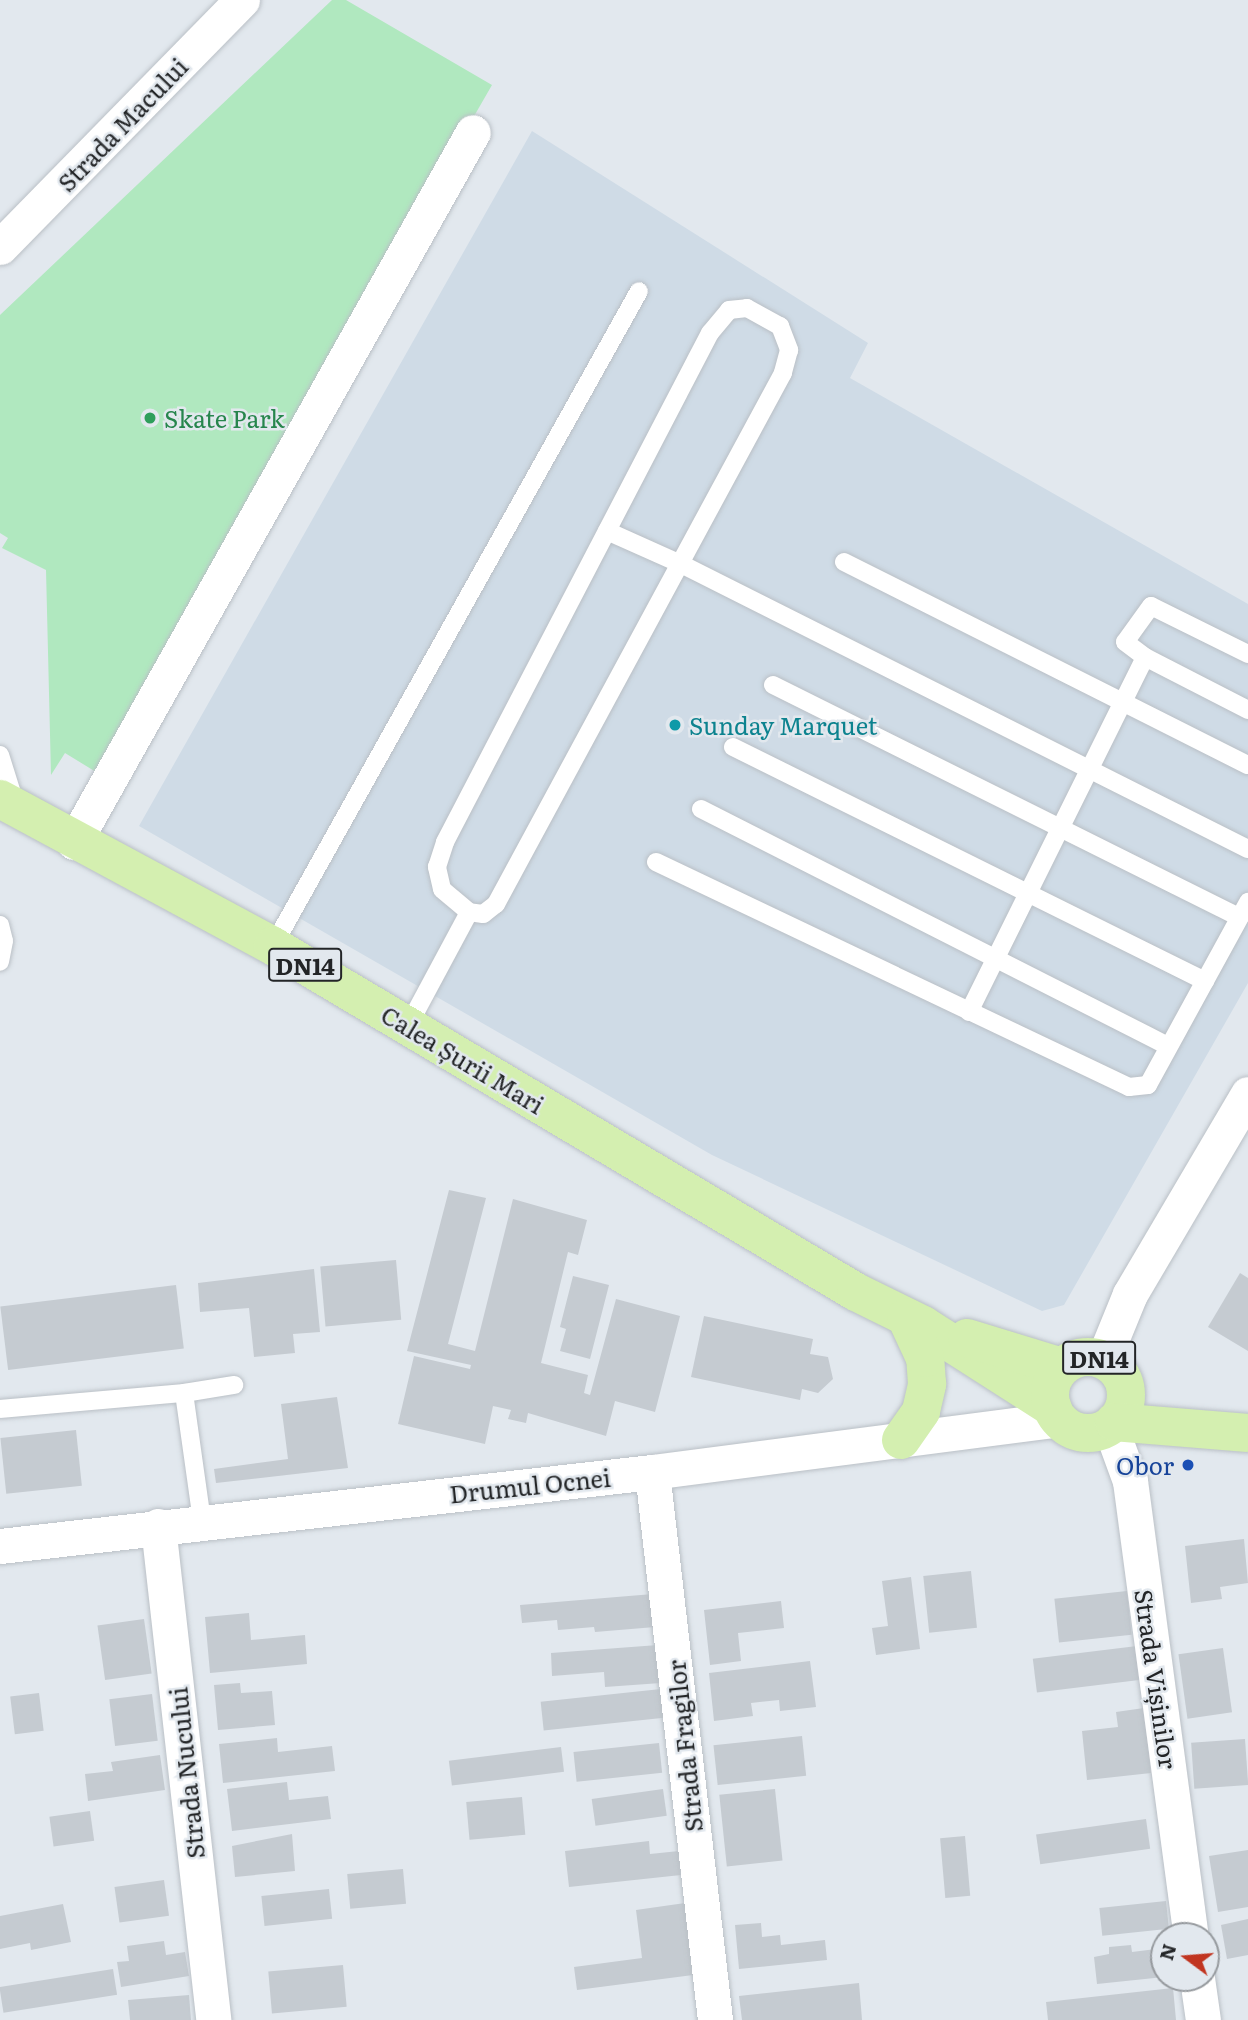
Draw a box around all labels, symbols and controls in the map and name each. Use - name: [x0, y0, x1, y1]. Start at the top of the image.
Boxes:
- street label: Strada Macului: [51, 51, 193, 197]
- place label: Skate Park: [164, 404, 285, 432]
- marker: Skate Park: [142, 410, 158, 426]
- place label: Sunday Marquet: [689, 711, 878, 739]
- marker: Sunday Marquet: [667, 717, 683, 733]
- road number: DN14: [266, 946, 344, 984]
- street label: Calea Șurii Mari: [376, 999, 550, 1119]
- road number: DN14: [1060, 1338, 1138, 1378]
- place label: Obor: [1116, 1451, 1174, 1479]
- marker: Obor: [1180, 1457, 1196, 1473]
- street label: Drumul Ocnei: [448, 1462, 612, 1508]
- street label: Strada Vișinilor: [1130, 1587, 1184, 1771]
- street label: Strada Fragilor: [661, 1659, 707, 1833]
- street label: Strada Nucului: [163, 1686, 209, 1860]
- north arrow: [1150, 1922, 1220, 1992]
- text: N: [1151, 1940, 1182, 1963]

